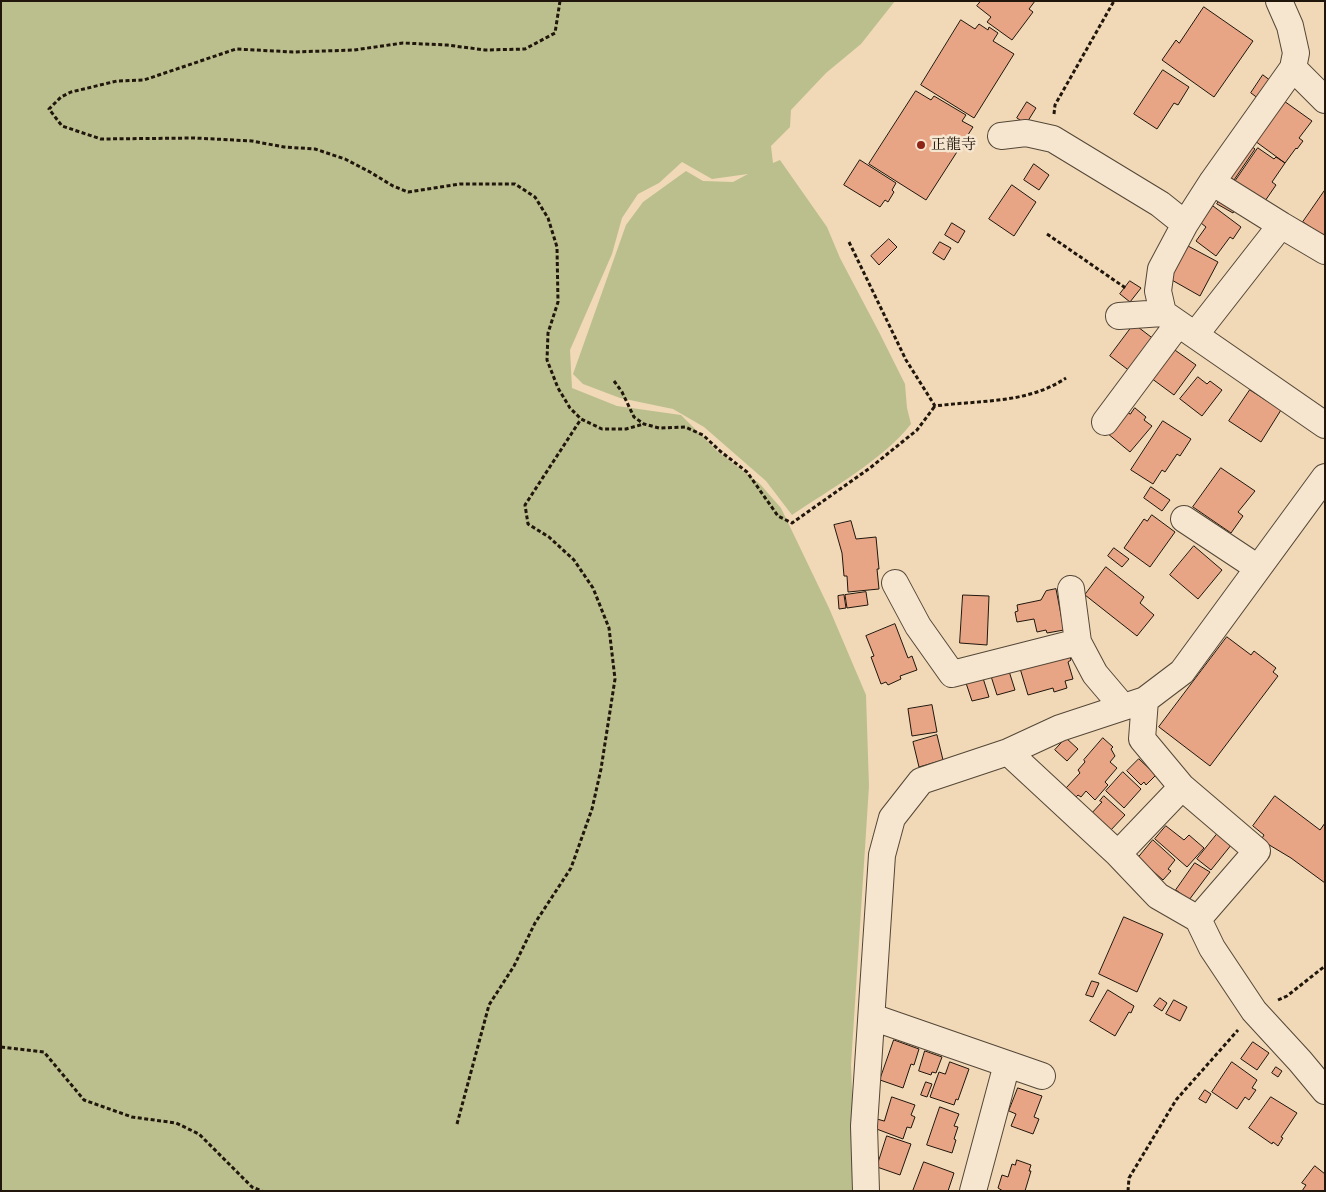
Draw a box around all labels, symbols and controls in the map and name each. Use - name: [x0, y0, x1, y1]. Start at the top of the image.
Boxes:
- place label: 正龍寺: [931, 136, 976, 154]
- marker: 正龍寺: [915, 139, 927, 151]

